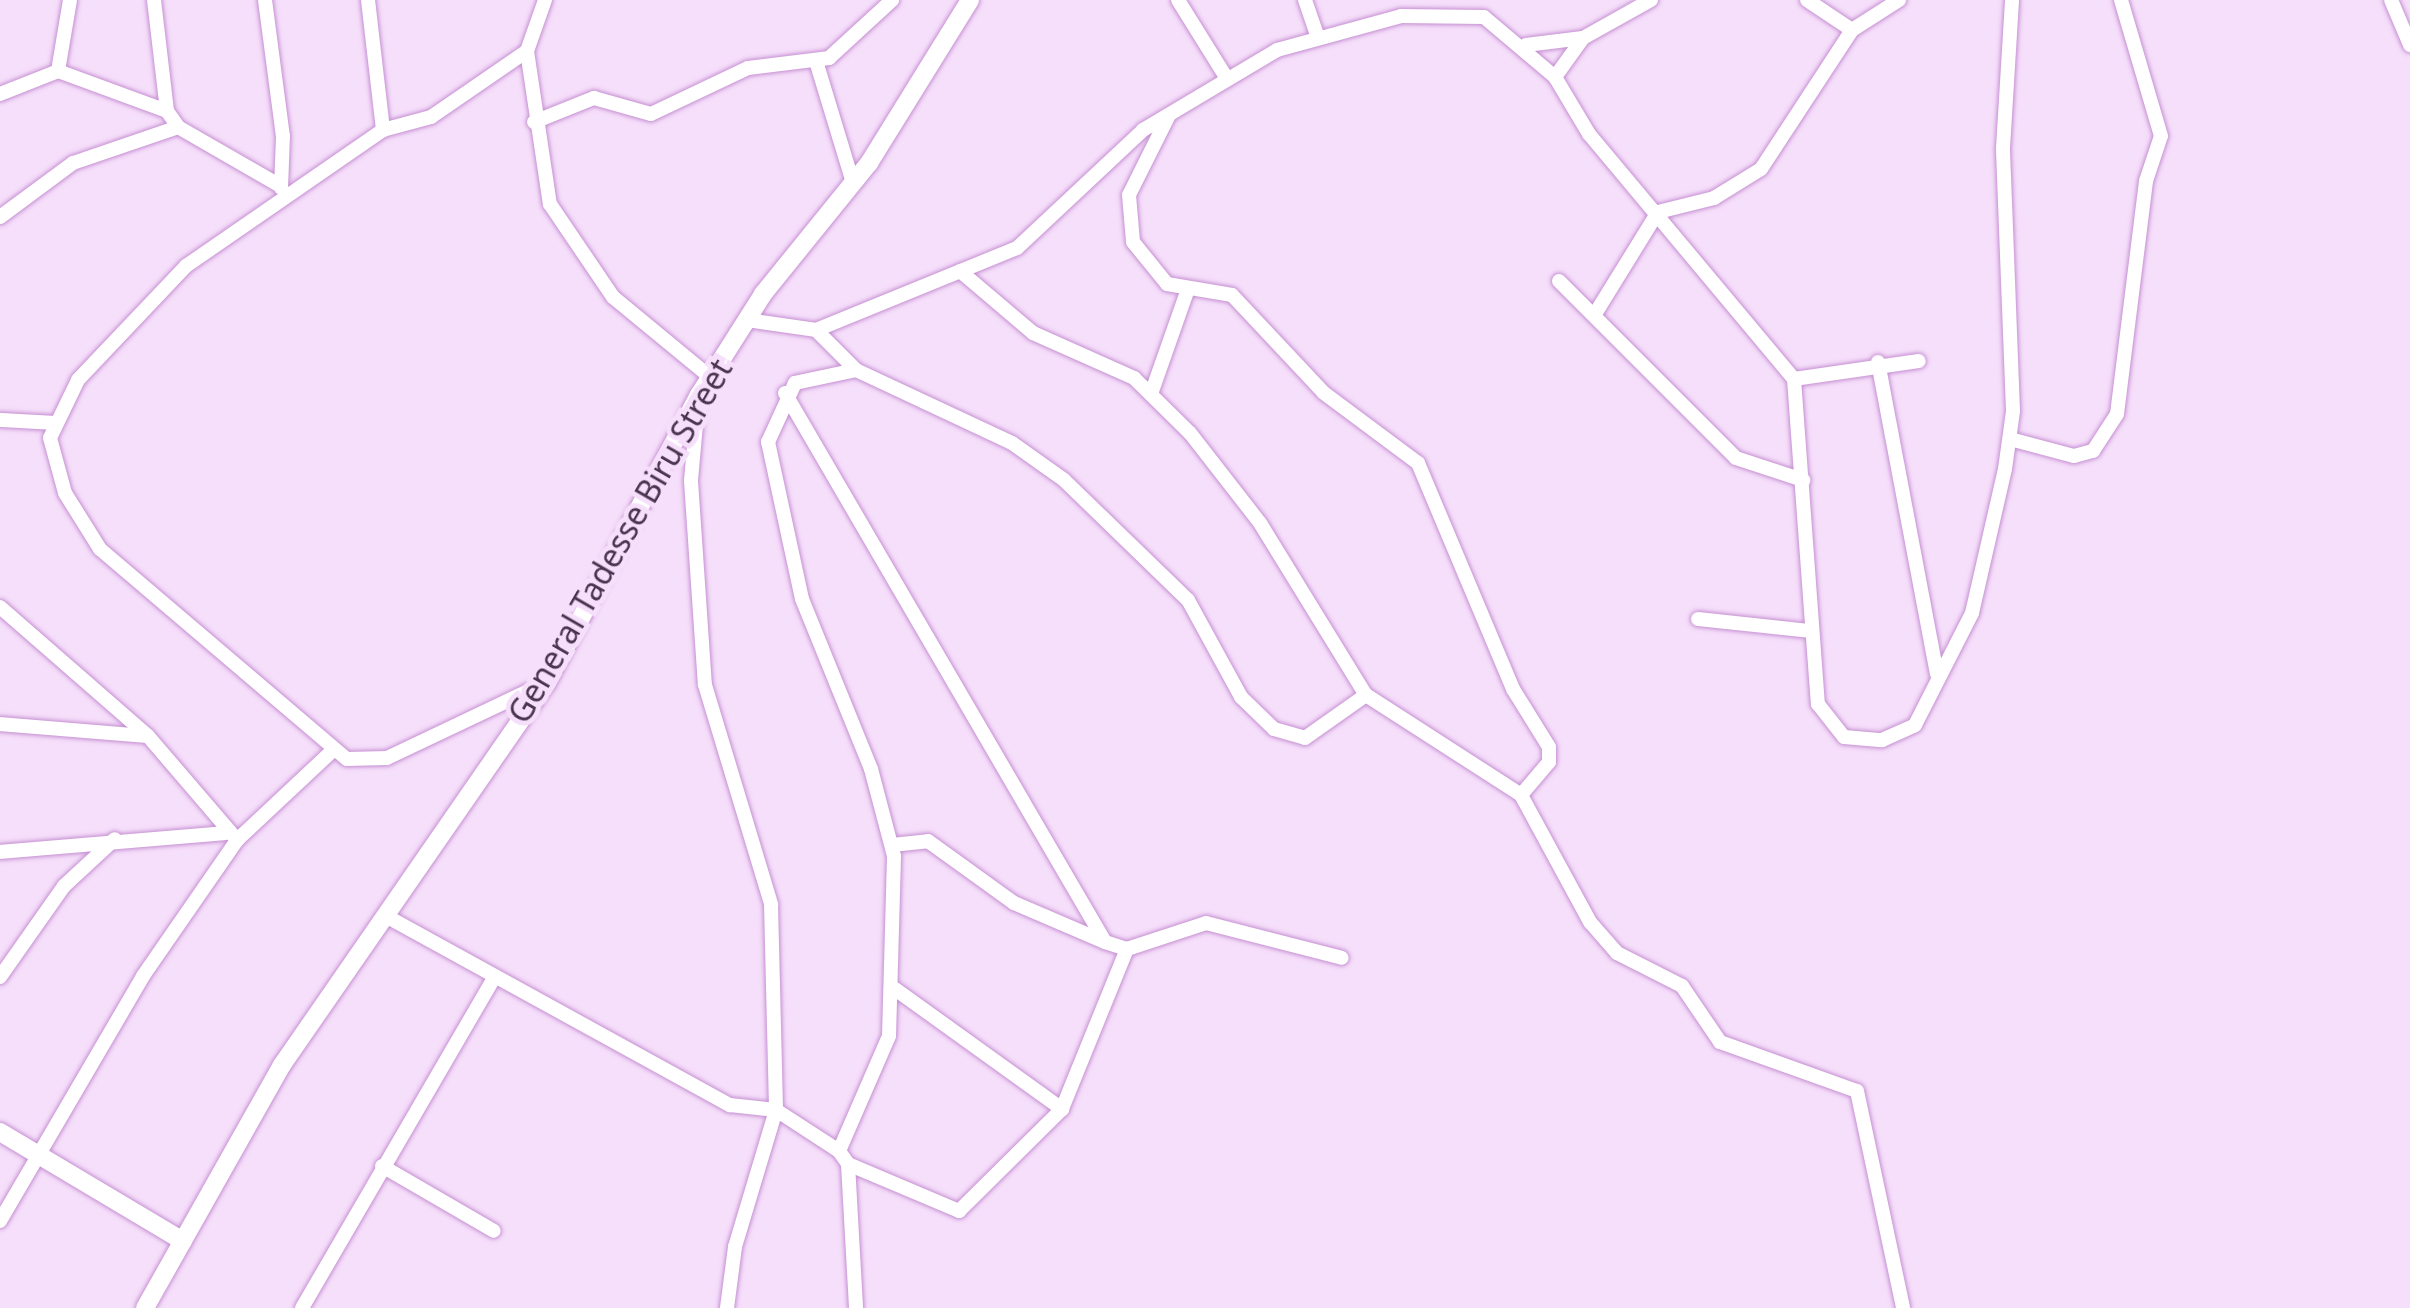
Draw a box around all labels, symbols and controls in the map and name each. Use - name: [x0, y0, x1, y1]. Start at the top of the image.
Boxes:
- street label: General Tadesse Biru Street: [500, 352, 740, 730]

